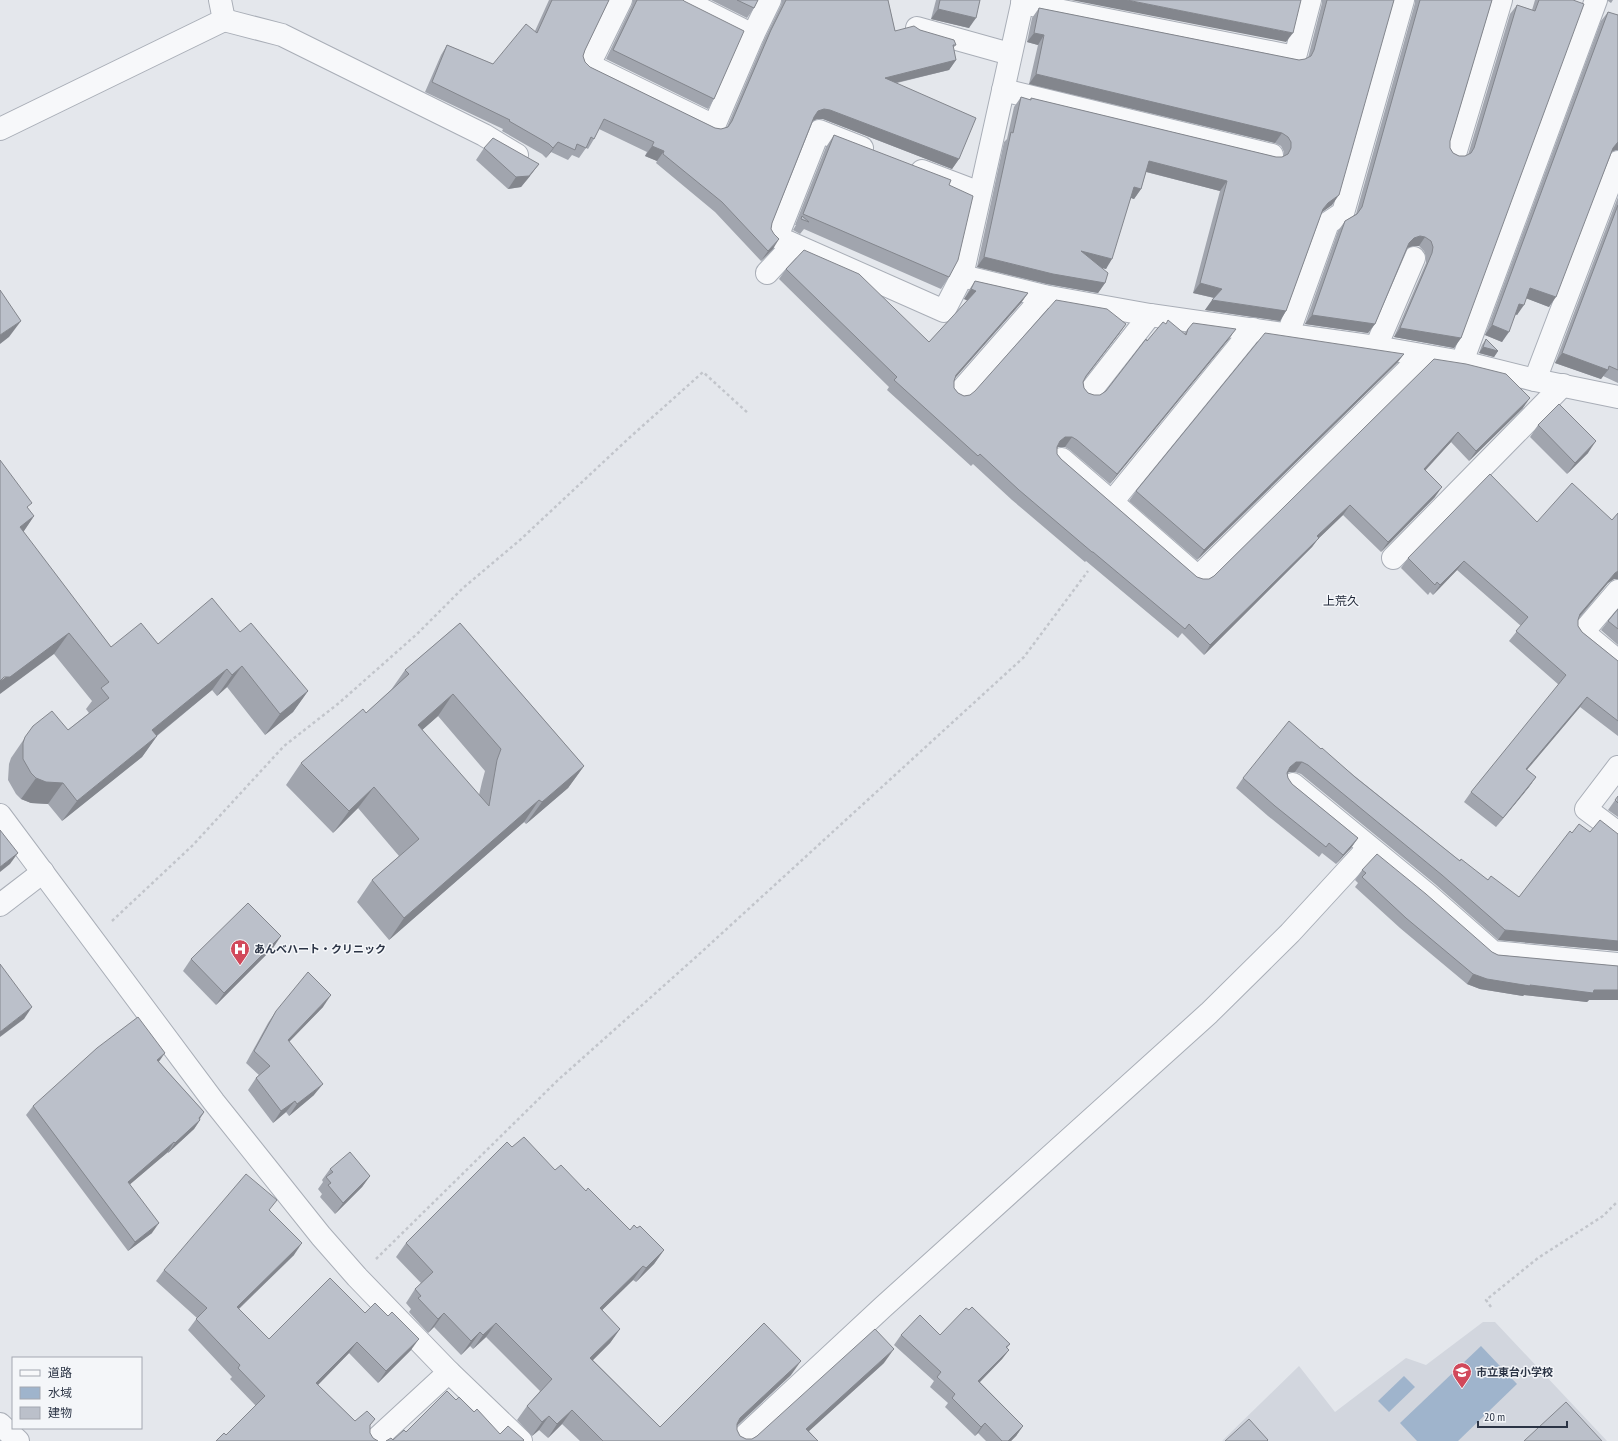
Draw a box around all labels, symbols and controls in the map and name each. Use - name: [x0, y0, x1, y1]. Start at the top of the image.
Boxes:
- district label: 上荒久: [1323, 593, 1359, 608]
- hospital icon: あんべハート・クリニック: [229, 938, 251, 966]
- place label: あんべハート・クリニック: [254, 942, 386, 956]
- legend: [12, 1357, 142, 1429]
- school or university icon: 市立東台小学校: [1451, 1361, 1473, 1389]
- text: 道路: [48, 1365, 72, 1380]
- place label: 市立東台小学校: [1476, 1365, 1553, 1379]
- text: 水域: [48, 1385, 72, 1400]
- scale bar: [1478, 1403, 1567, 1429]
- text: 建物: [48, 1405, 72, 1420]
- text: 20 m: [1484, 1409, 1505, 1424]

